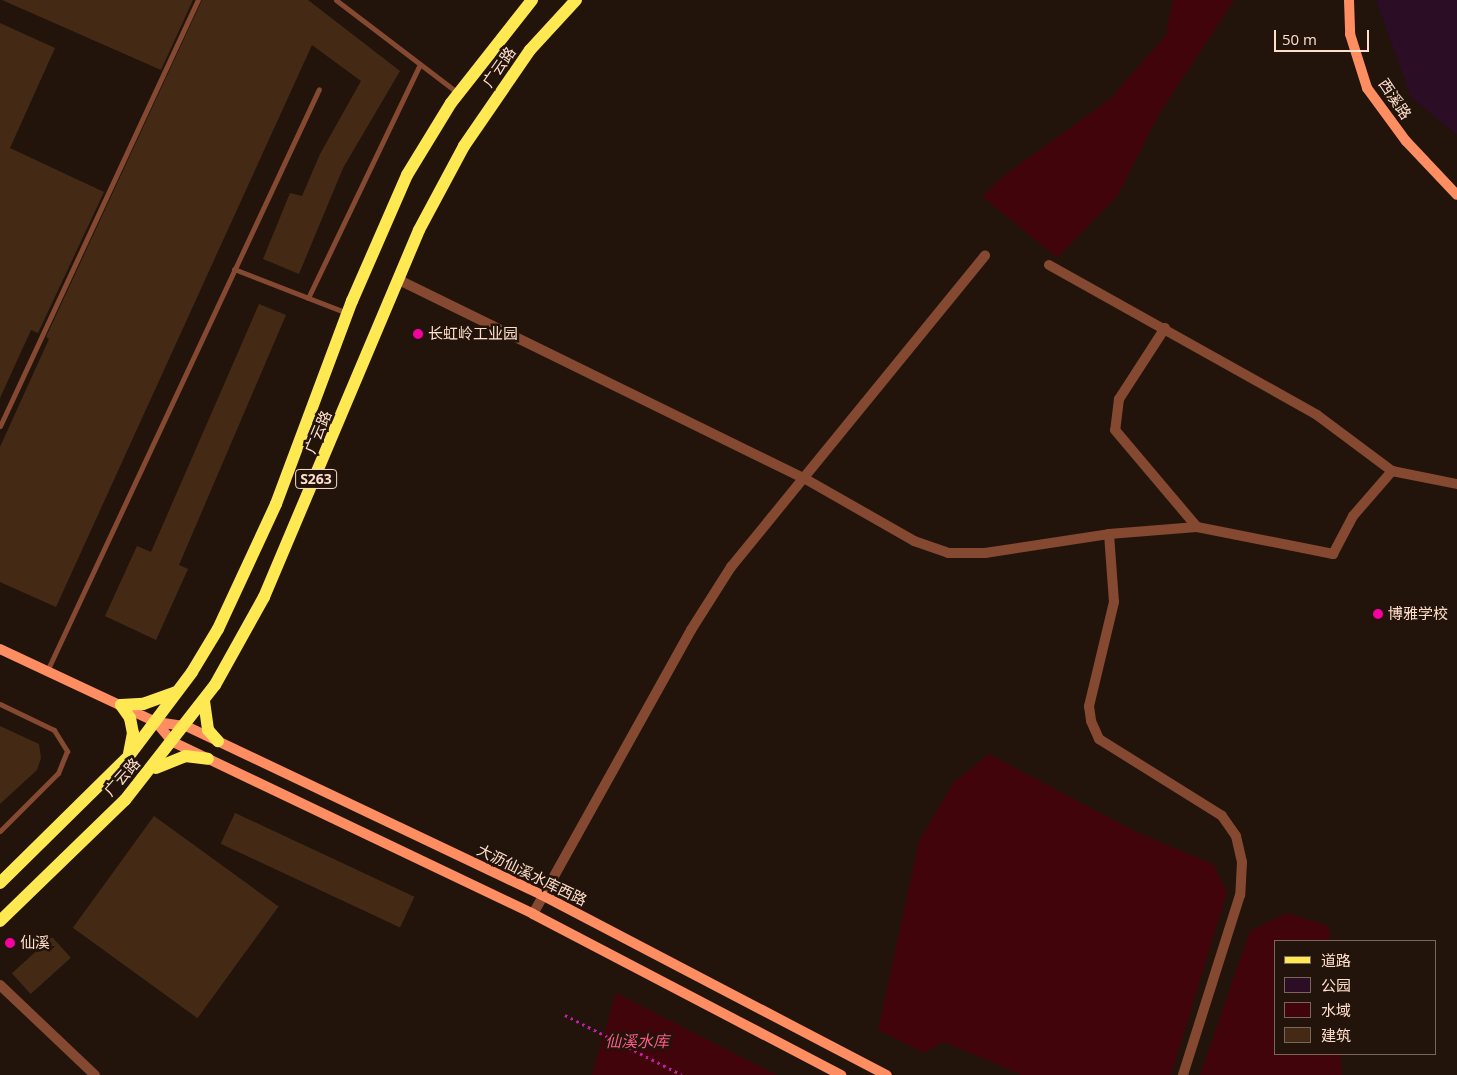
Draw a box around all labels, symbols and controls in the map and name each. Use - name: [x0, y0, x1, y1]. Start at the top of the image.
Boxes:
- scale bar: [1277, 20, 1372, 52]
- text: 50 m: [1282, 29, 1317, 49]
- street label: 广云路: [479, 43, 519, 91]
- street label: 西溪路: [1375, 75, 1415, 123]
- place label: 长虹岭工业园: [428, 325, 518, 343]
- marker: 长虹岭工业园: [412, 328, 424, 340]
- street label: 广云路: [301, 408, 335, 456]
- road number: S263: [295, 468, 337, 490]
- place label: 博雅学校: [1388, 605, 1448, 623]
- marker: 博雅学校: [1372, 608, 1384, 620]
- street label: 广云路: [100, 754, 144, 800]
- street label: 大沥仙溪水库西路: [474, 841, 590, 909]
- place label: 仙溪: [20, 934, 50, 952]
- marker: 仙溪: [4, 937, 16, 949]
- legend: [1274, 940, 1437, 1055]
- text: 道路: [1321, 950, 1351, 970]
- text: 公园: [1321, 975, 1351, 995]
- text: 水域: [1321, 1000, 1351, 1020]
- text: 建筑: [1321, 1025, 1351, 1045]
- water label: 仙溪水库: [605, 1031, 669, 1051]

